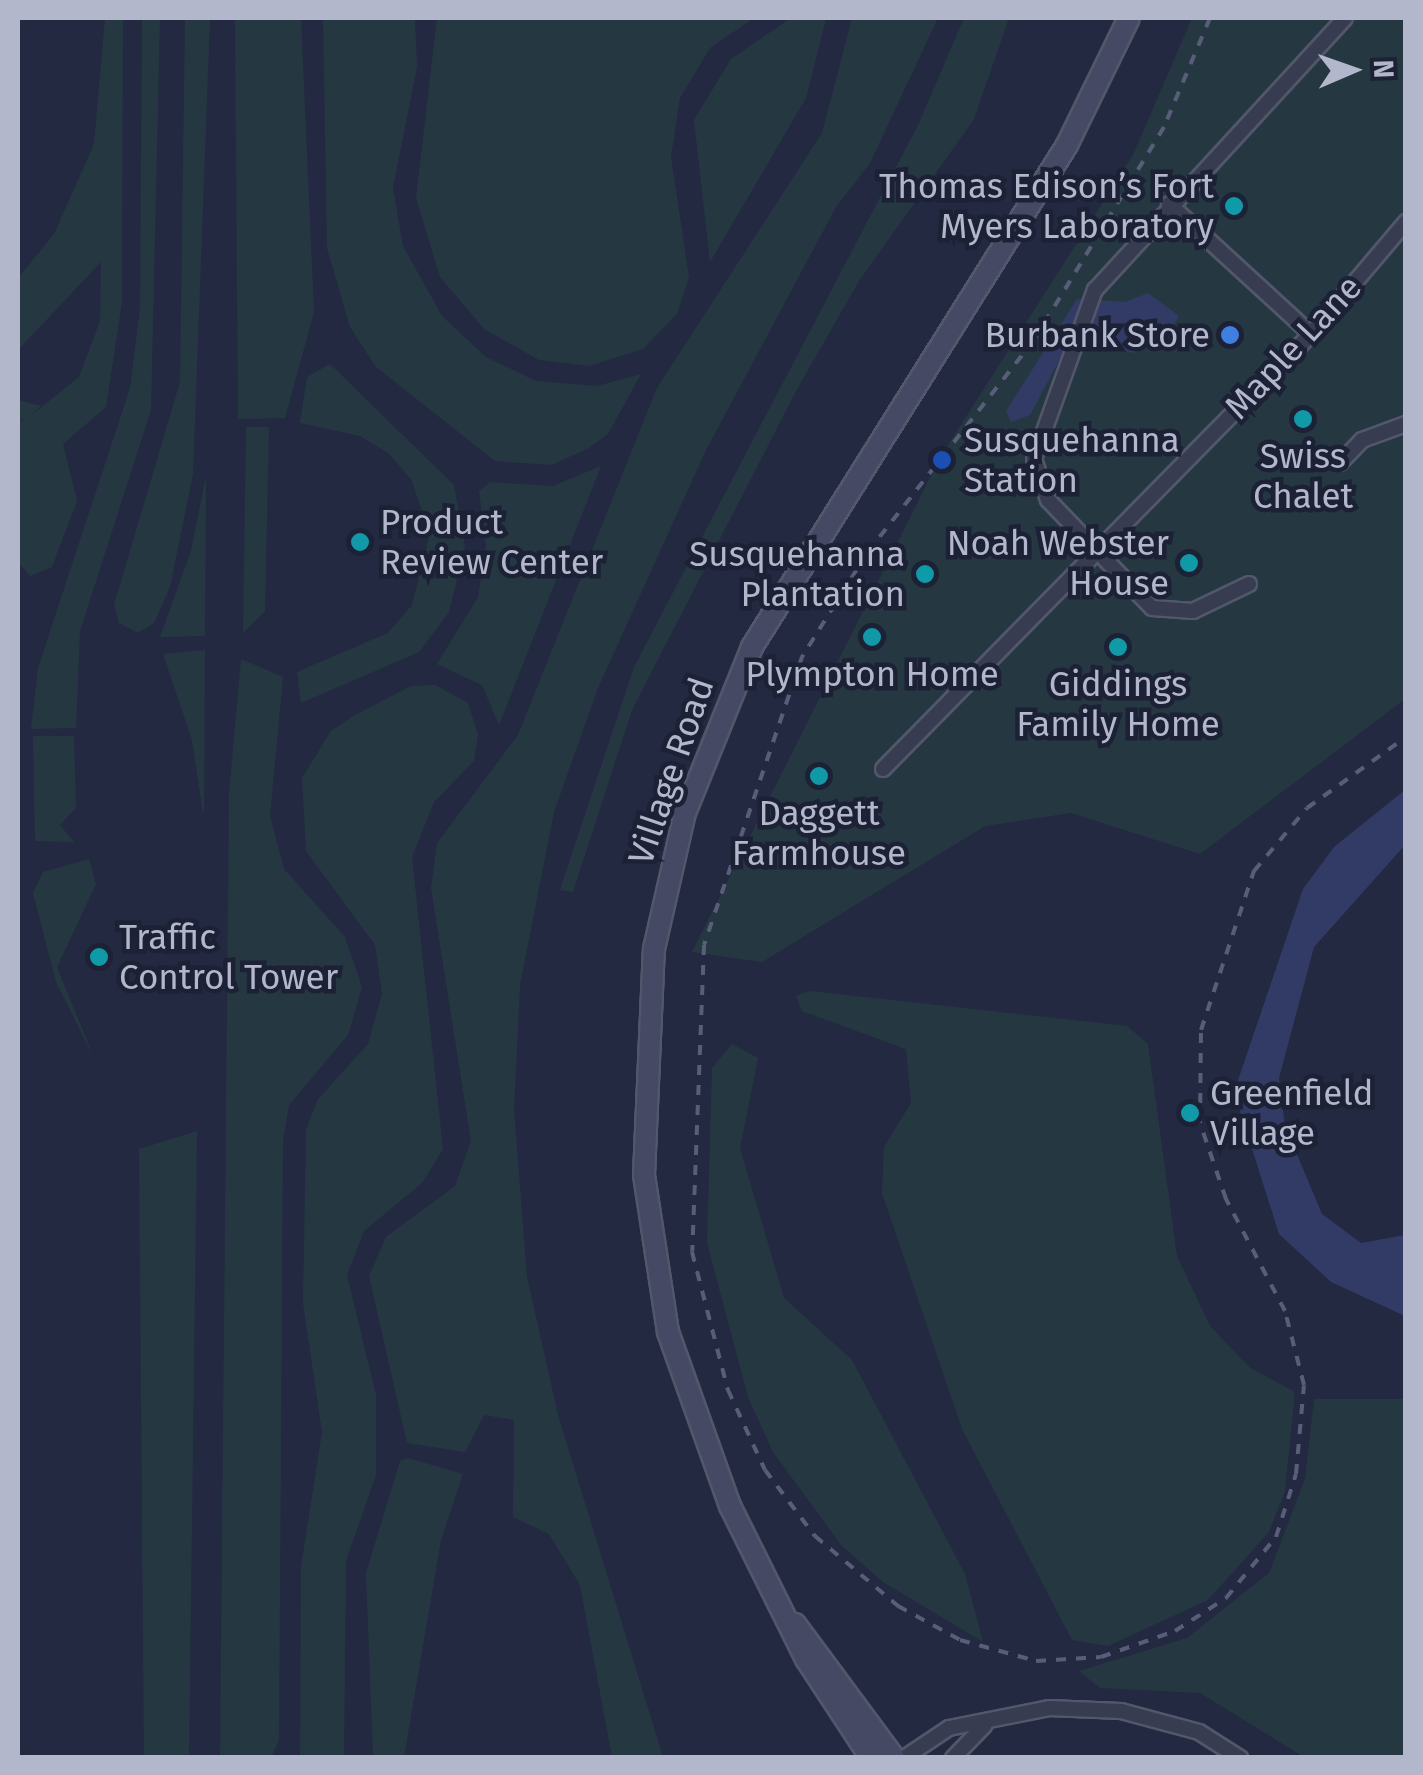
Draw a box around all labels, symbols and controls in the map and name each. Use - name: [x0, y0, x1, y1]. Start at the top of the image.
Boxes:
- north arrow: [1303, 20, 1403, 120]
- text: N: [1367, 59, 1400, 79]
- place label: Thomas Edison’s Fort Myers Laboratory: [879, 165, 1214, 247]
- marker: Thomas Edison’s Fort Myers Laboratory: [1223, 195, 1245, 217]
- street label: Maple Lane: [1216, 266, 1370, 428]
- place label: Burbank Store: [984, 314, 1210, 356]
- marker: Burbank Store: [1219, 324, 1241, 346]
- marker: Swiss Chalet: [1292, 408, 1314, 430]
- place label: Susquehanna Station: [964, 419, 1180, 501]
- place label: Swiss Chalet: [1253, 435, 1353, 517]
- marker: Susquehanna Station: [929, 447, 955, 473]
- place label: Product Review Center: [380, 501, 603, 583]
- place label: Noah Webster House: [947, 522, 1169, 604]
- marker: Product Review Center: [349, 531, 371, 553]
- place label: Susquehanna Plantation: [689, 533, 905, 615]
- marker: Noah Webster House: [1178, 552, 1200, 574]
- marker: Susquehanna Plantation: [914, 563, 936, 585]
- marker: Plympton Home: [861, 626, 883, 648]
- marker: Giddings Family Home: [1107, 636, 1129, 658]
- place label: Plympton Home: [745, 653, 999, 695]
- place label: Giddings Family Home: [1016, 663, 1220, 745]
- street label: Village Road: [619, 672, 723, 870]
- marker: Daggett Farmhouse: [808, 765, 830, 787]
- place label: Daggett Farmhouse: [732, 792, 906, 874]
- place label: Traffic Control Tower: [119, 916, 338, 998]
- marker: Traffic Control Tower: [88, 946, 110, 968]
- place label: Greenfield Village: [1210, 1072, 1373, 1154]
- marker: Greenfield Village: [1179, 1102, 1201, 1124]

